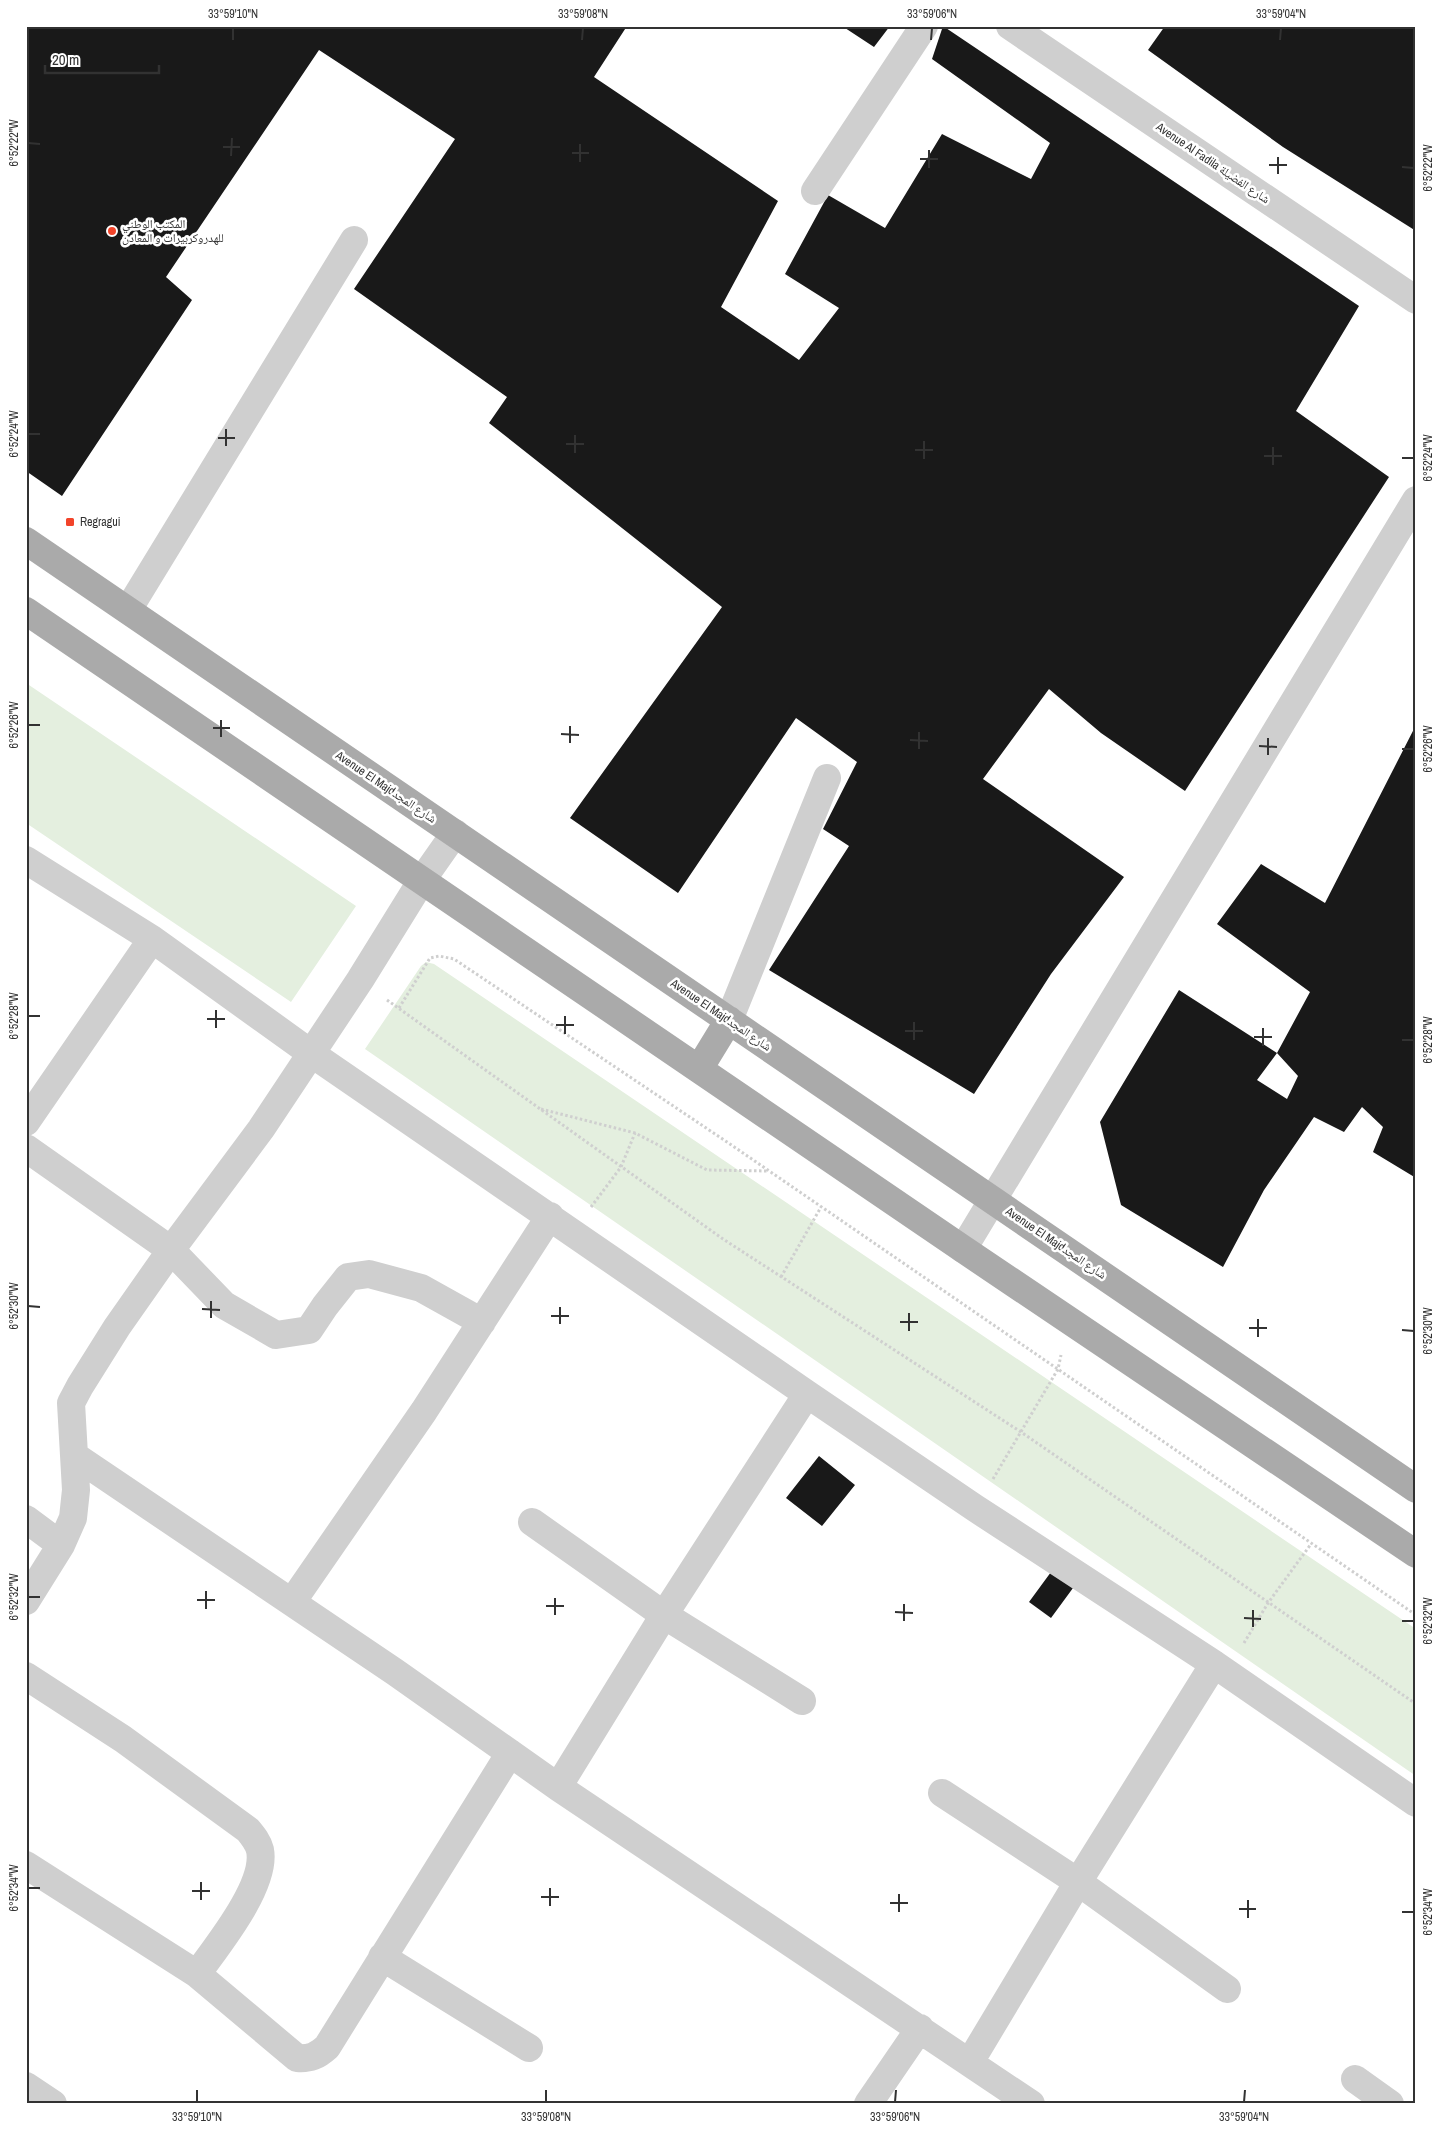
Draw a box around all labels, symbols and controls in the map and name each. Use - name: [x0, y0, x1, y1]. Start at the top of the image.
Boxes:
- text: 33°59'10"N: [208, 6, 258, 22]
- text: 33°59'08"N: [558, 6, 608, 22]
- text: 33°59'06"N: [907, 6, 957, 22]
- text: 33°59'04"N: [1256, 6, 1306, 22]
- scale bar: [45, 42, 159, 74]
- text: 20 m: [52, 49, 79, 70]
- street label: Avenue Al Fadila شارع الفضيلة: [1152, 118, 1273, 207]
- text: 6°52'22"W: [6, 119, 22, 166]
- text: 6°52'22"W: [1420, 144, 1436, 191]
- place label: المكتب الوطني للهدروكربيرات و المعادن: [122, 216, 224, 246]
- marker: المكتب الوطني للهدروكربيرات و المعادن: [106, 225, 118, 237]
- text: 6°52'24"W: [6, 410, 22, 457]
- text: 6°52'24"W: [1420, 434, 1436, 481]
- place label: Regragui: [80, 514, 120, 530]
- marker: Regragui: [64, 516, 76, 528]
- text: 6°52'26"W: [6, 701, 22, 748]
- text: 6°52'26"W: [1420, 725, 1436, 772]
- street label: Avenue El Majdشارع المجد: [332, 747, 440, 827]
- street label: Avenue El Majdشارع المجد: [667, 975, 775, 1055]
- text: 6°52'28"W: [6, 992, 22, 1039]
- text: 6°52'28"W: [1420, 1016, 1436, 1063]
- street label: Avenue El Majdشارع المجد: [1002, 1203, 1110, 1283]
- text: 6°52'30"W: [6, 1282, 22, 1329]
- text: 6°52'30"W: [1420, 1307, 1436, 1354]
- text: 6°52'32"W: [6, 1573, 22, 1620]
- text: 6°52'32"W: [1420, 1597, 1436, 1644]
- text: 6°52'34"W: [6, 1864, 22, 1911]
- text: 6°52'34"W: [1420, 1888, 1436, 1935]
- text: 33°59'10"N: [172, 2109, 222, 2125]
- text: 33°59'08"N: [521, 2109, 571, 2125]
- text: 33°59'06"N: [870, 2109, 920, 2125]
- text: 33°59'04"N: [1219, 2109, 1269, 2125]

